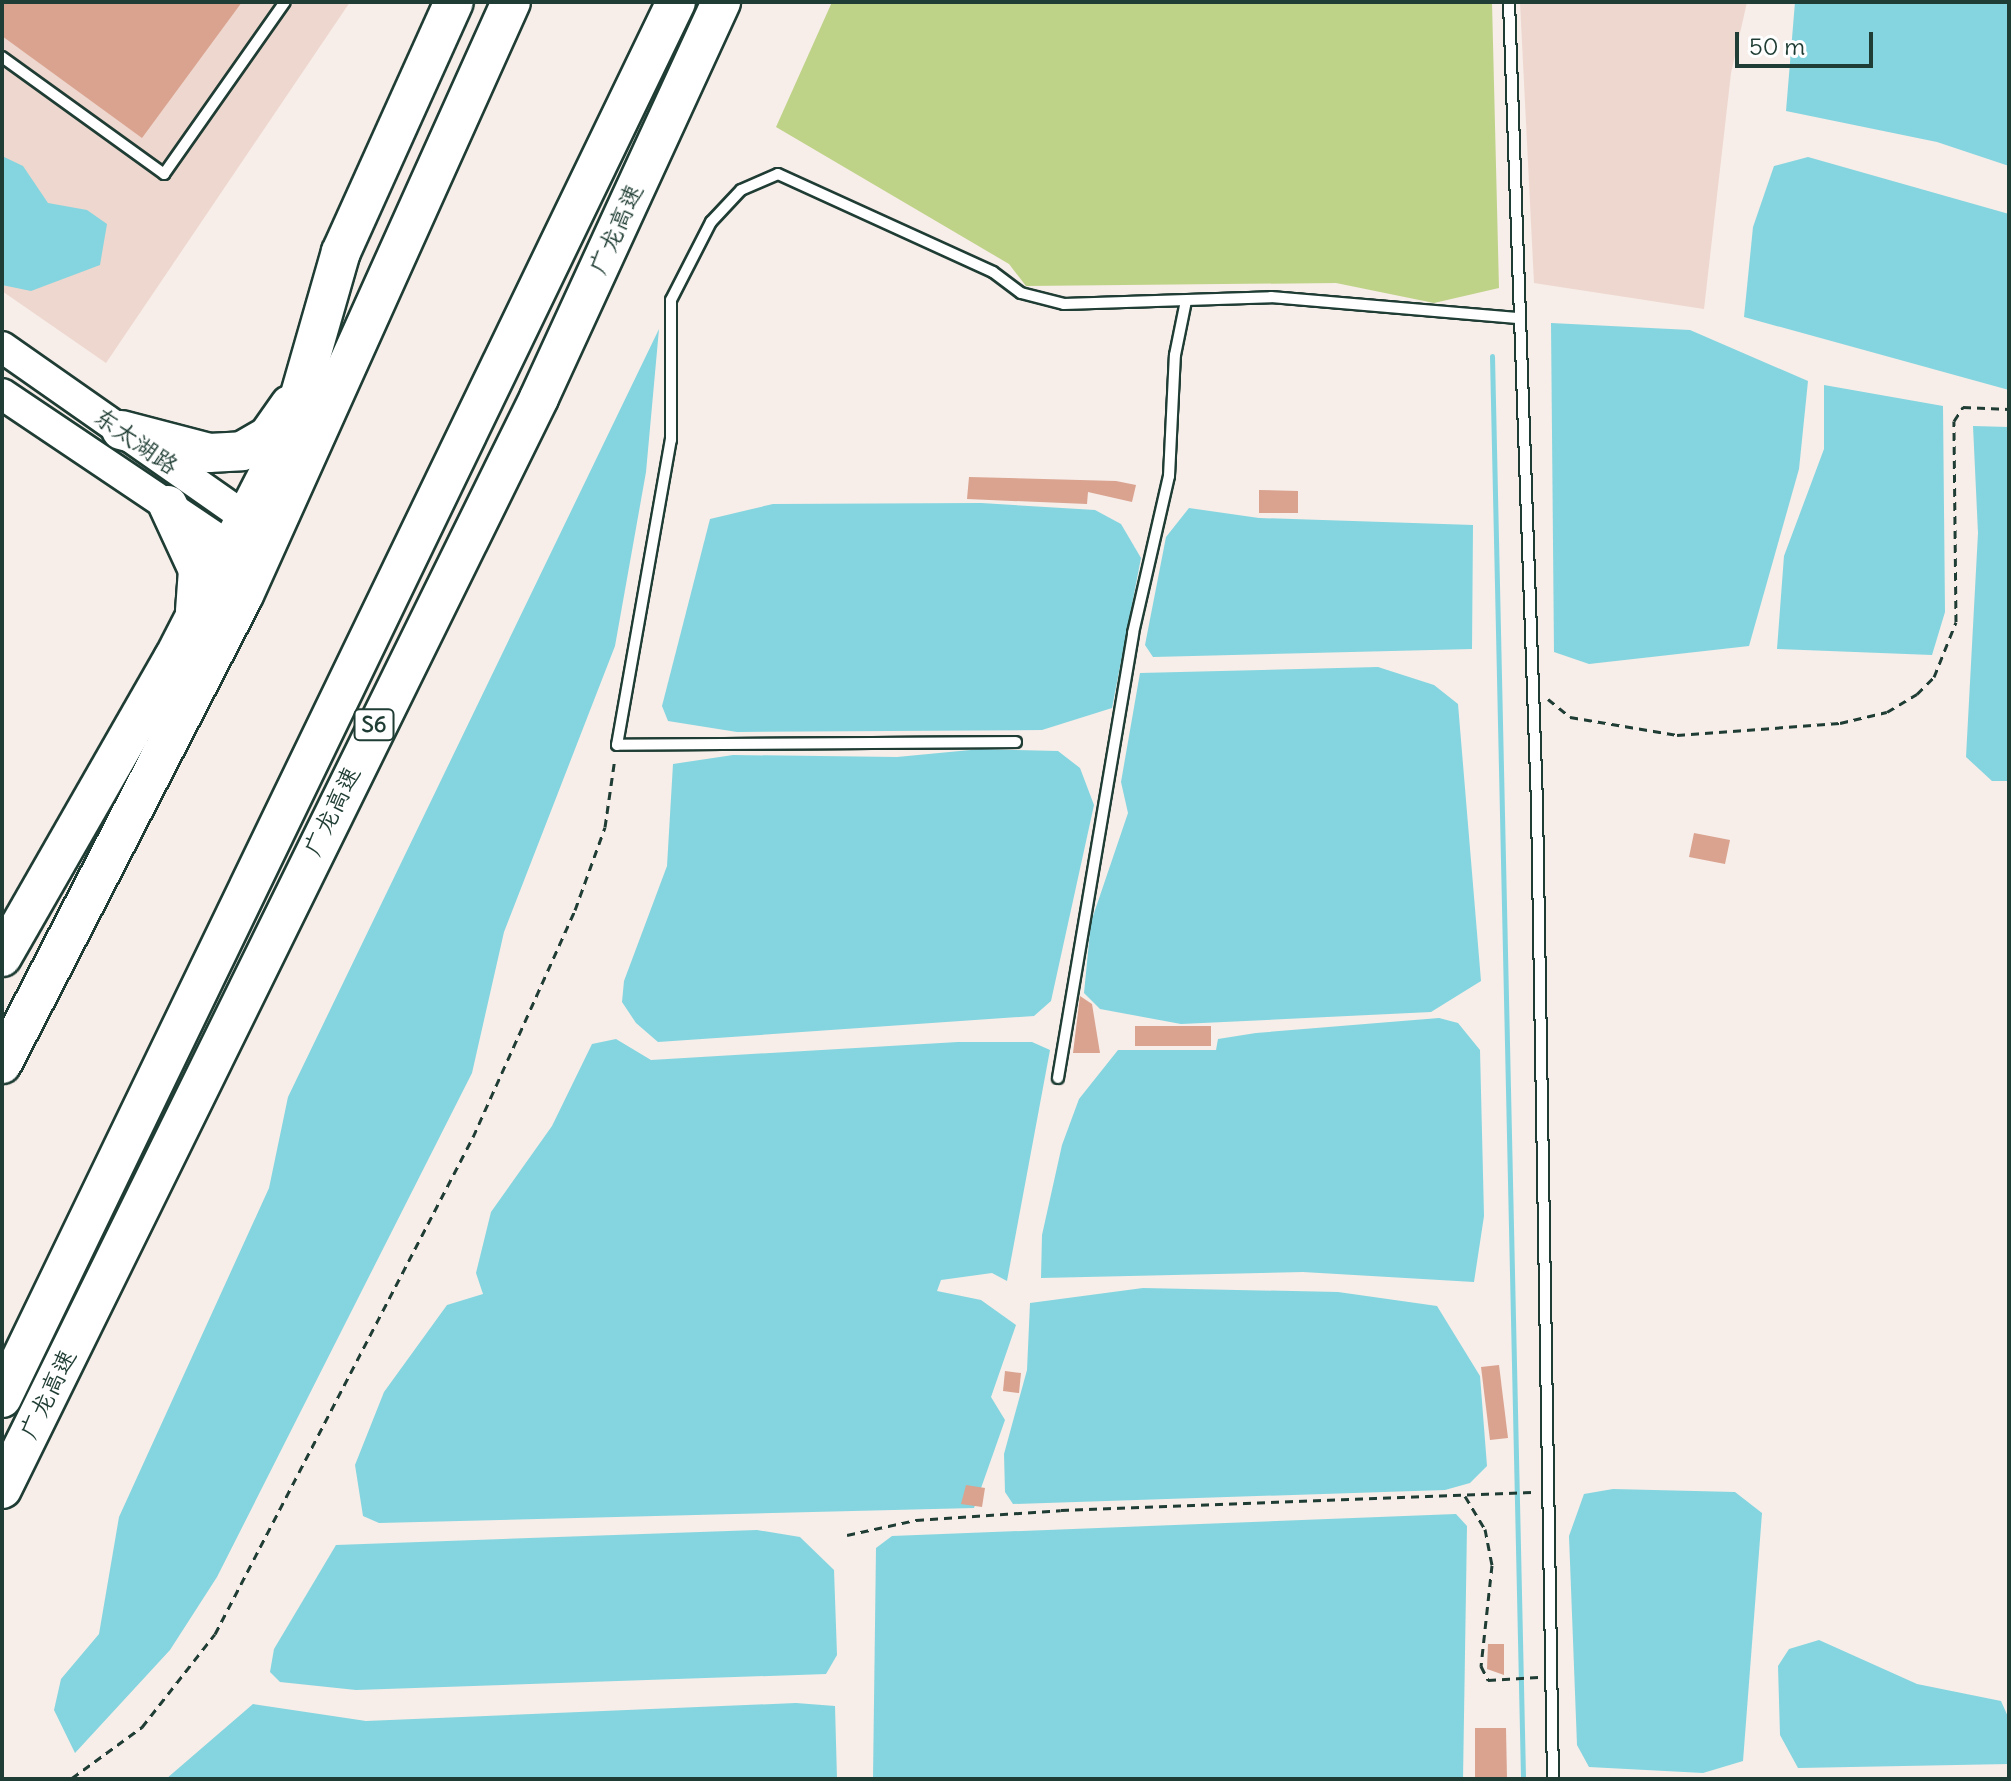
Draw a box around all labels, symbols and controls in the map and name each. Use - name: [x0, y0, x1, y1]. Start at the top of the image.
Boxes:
- scale bar: [1739, 16, 1877, 66]
- text: 50 m: [1749, 31, 1805, 61]
- street label: 广龙高速: [583, 179, 649, 279]
- street label: 东太湖路: [88, 402, 184, 480]
- road number: S6: [352, 707, 396, 743]
- street label: 广龙高速: [298, 762, 366, 860]
- street label: 广龙高速: [14, 1345, 82, 1443]

